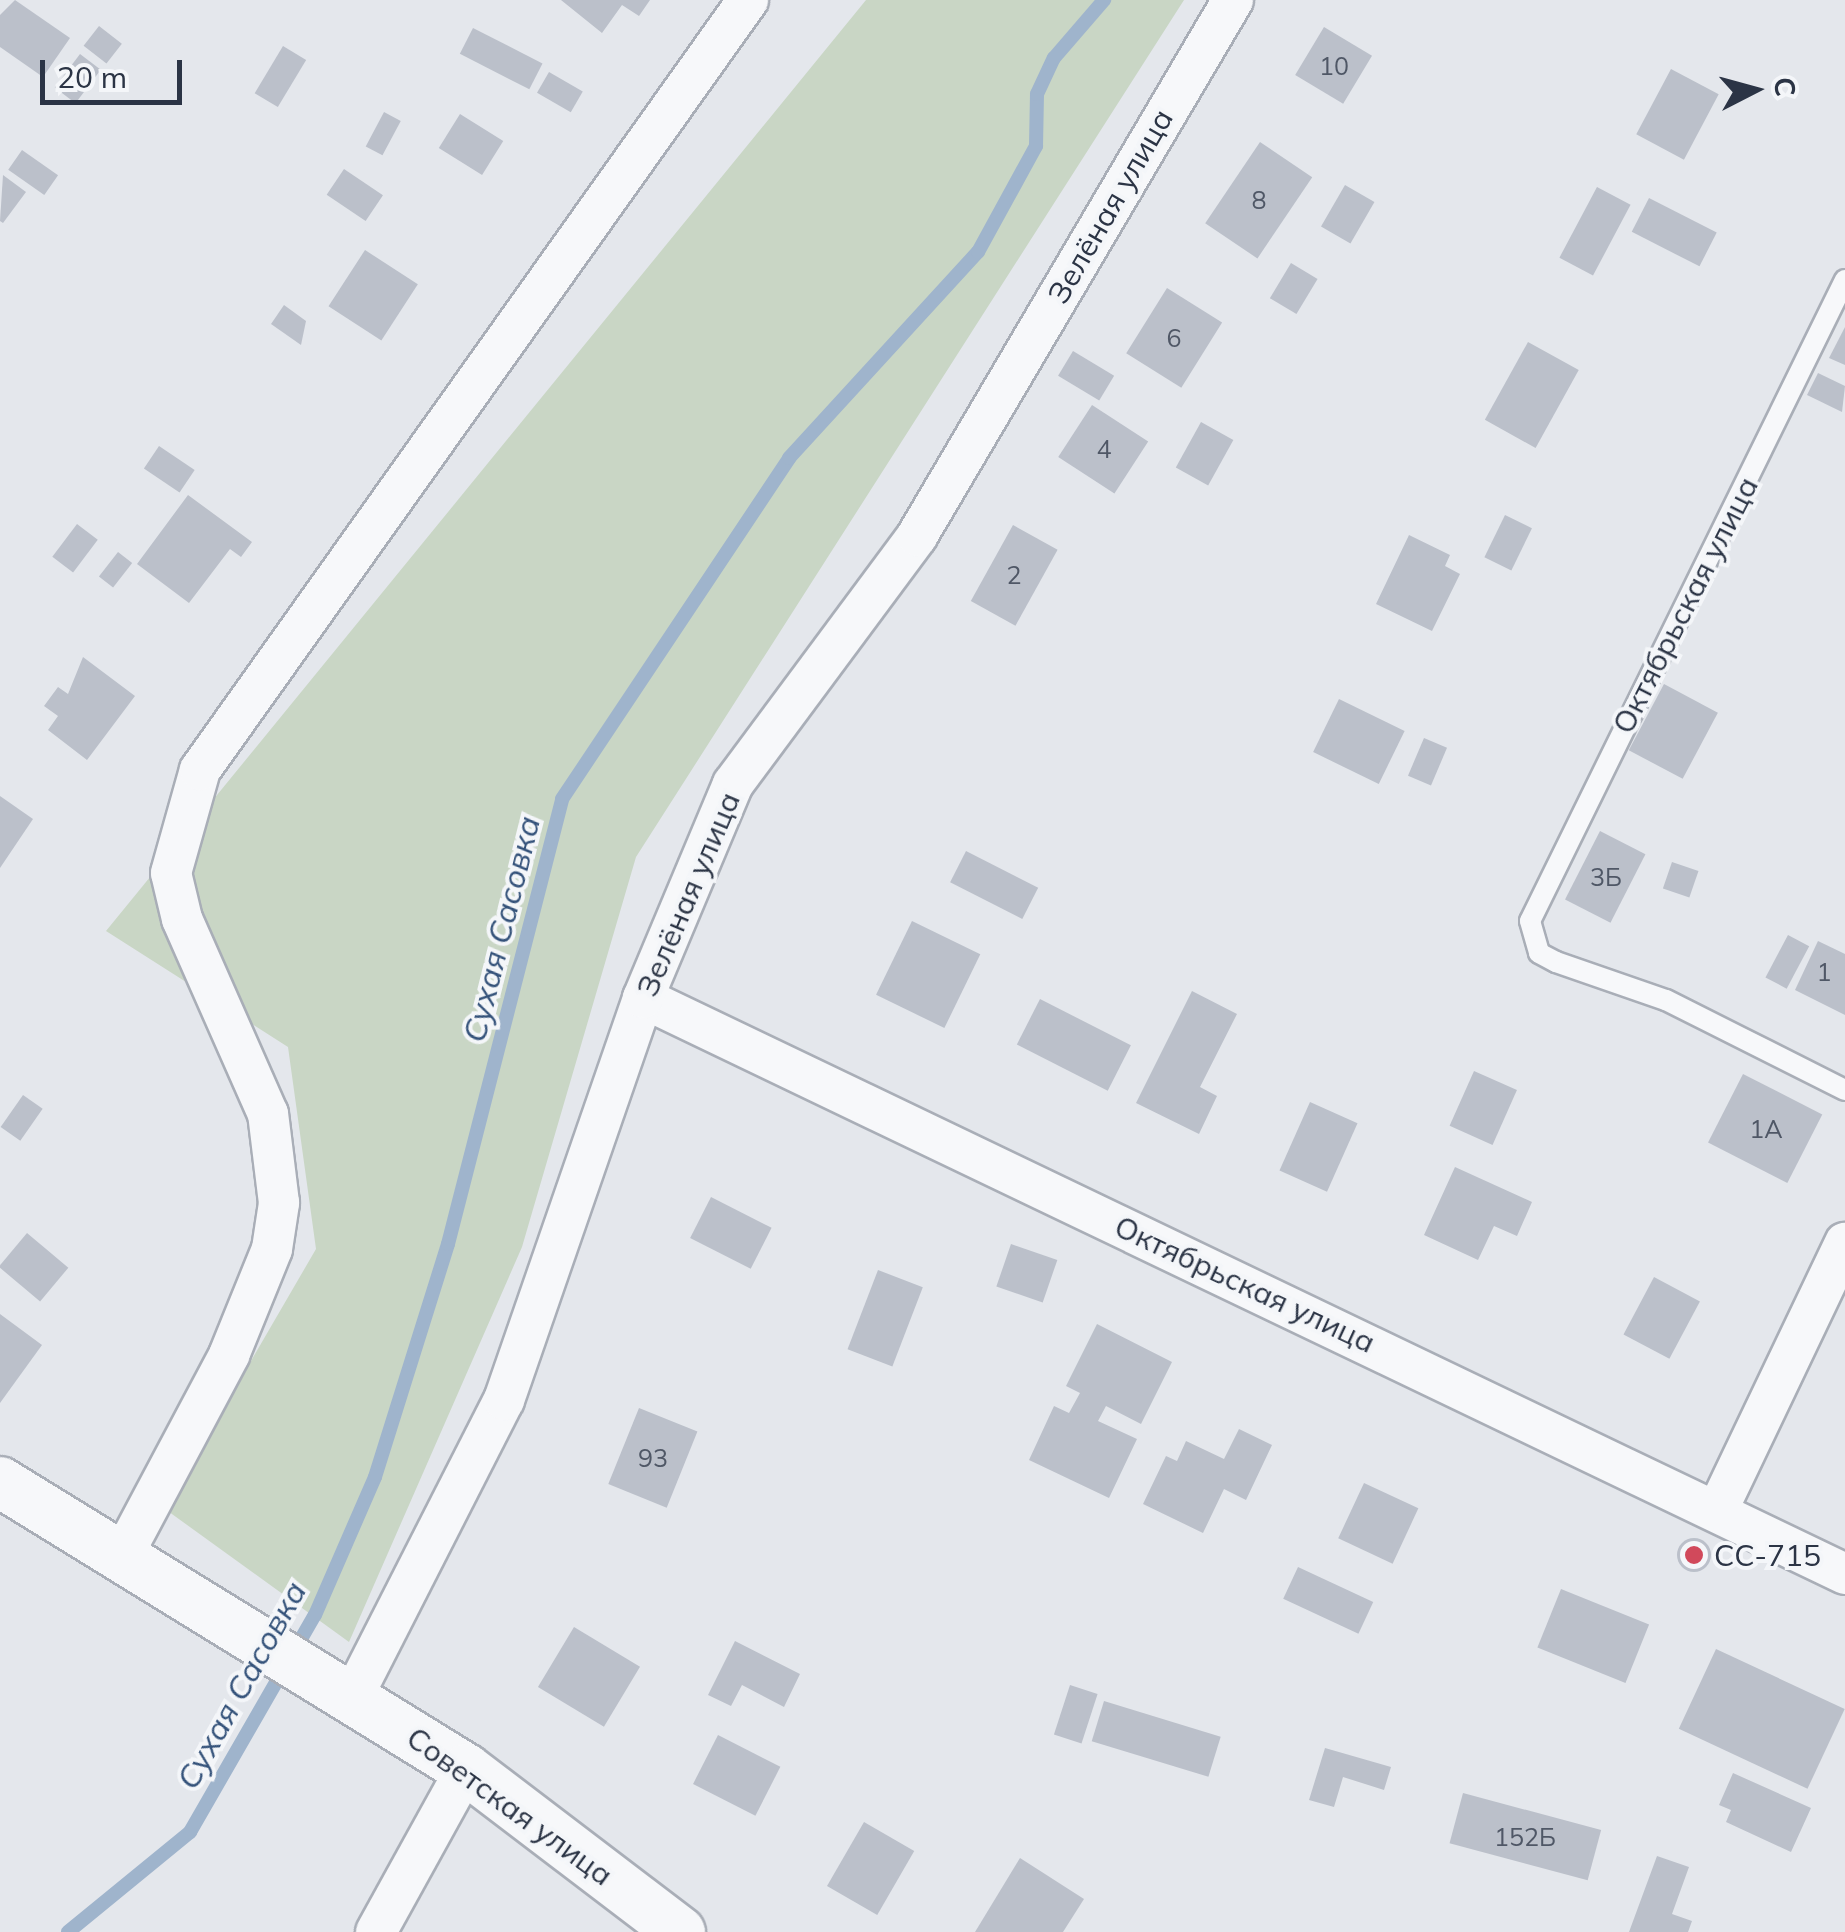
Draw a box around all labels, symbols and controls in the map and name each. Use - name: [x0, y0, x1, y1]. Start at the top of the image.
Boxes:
- scale bar: [45, 40, 188, 102]
- north arrow: [1705, 40, 1805, 140]
- house number: 10: [1319, 51, 1349, 81]
- text: 20 m: [57, 58, 127, 96]
- text: С: [1767, 75, 1804, 98]
- street label: Зелёная улица: [1040, 102, 1180, 310]
- house number: 8: [1252, 185, 1266, 215]
- house number: 6: [1167, 323, 1181, 353]
- house number: 4: [1097, 434, 1111, 464]
- street label: Октябрьская улица: [1605, 471, 1765, 739]
- house number: 2: [1007, 560, 1021, 590]
- street label: Зелёная улица: [629, 786, 747, 1002]
- water label: Сухая Сасовка: [454, 812, 548, 1046]
- house number: 3Б: [1590, 862, 1622, 892]
- house number: 1: [1817, 957, 1831, 987]
- house number: 1А: [1749, 1114, 1783, 1144]
- street label: Октябрьская улица: [1109, 1208, 1381, 1360]
- house number: 93: [638, 1443, 668, 1473]
- place label: СС-715: [1714, 1537, 1821, 1573]
- marker: СС-715: [1683, 1544, 1705, 1566]
- water label: Сухая Сасовка: [168, 1574, 314, 1796]
- street label: Советская улица: [400, 1719, 620, 1893]
- house number: 152Б: [1494, 1822, 1556, 1852]

